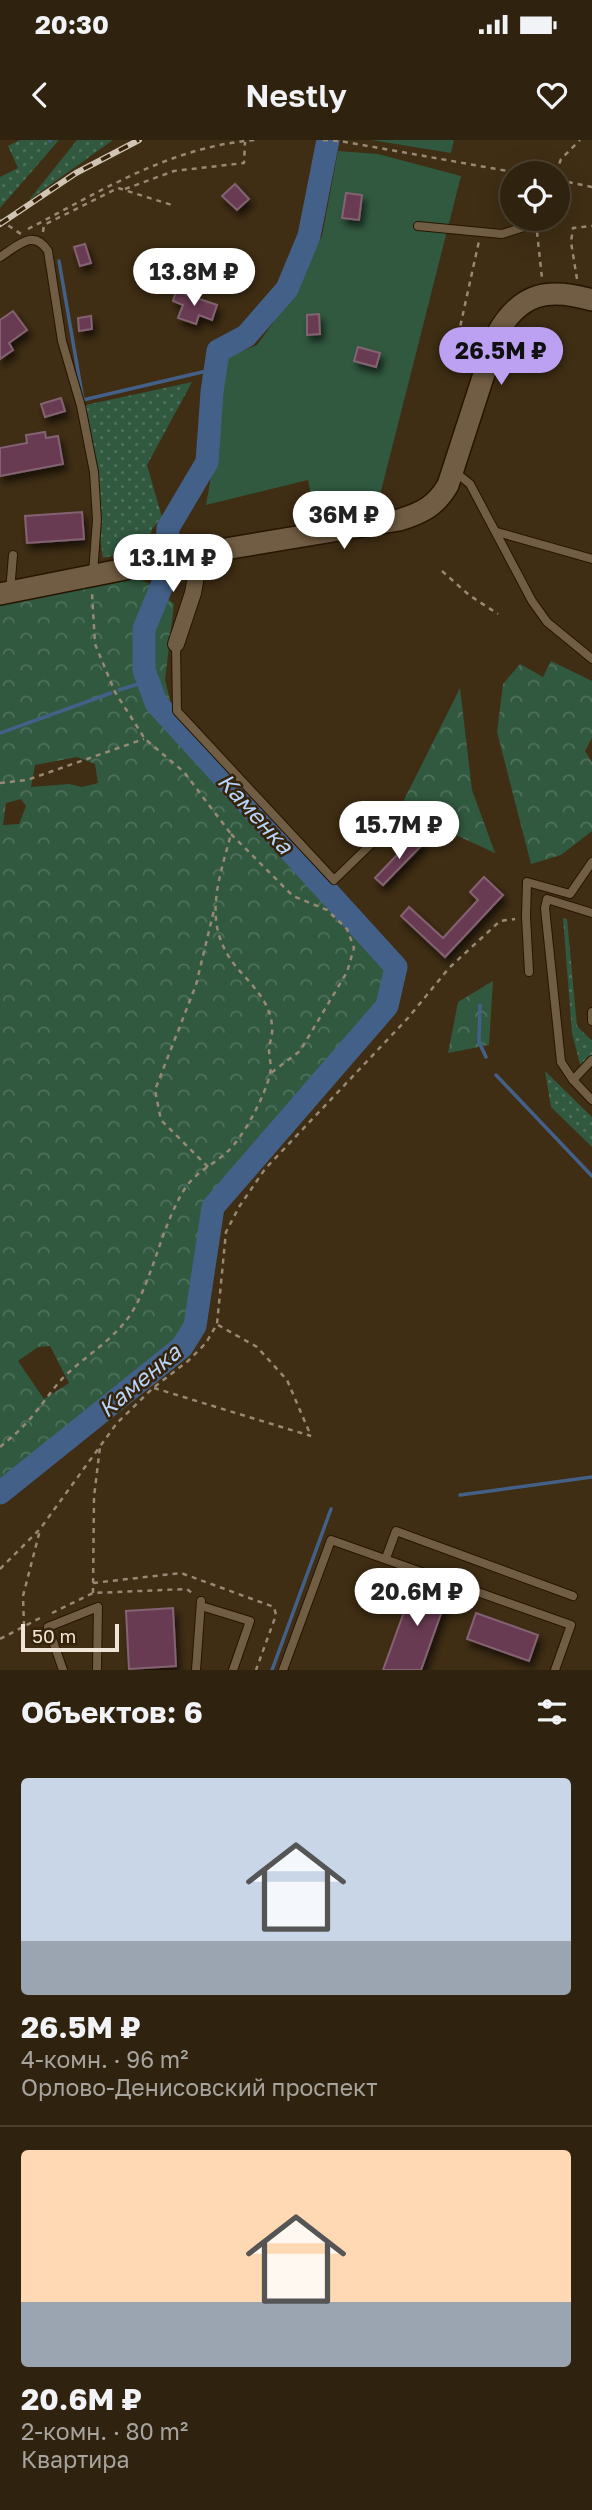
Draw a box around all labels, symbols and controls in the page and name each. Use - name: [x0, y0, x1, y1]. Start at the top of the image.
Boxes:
- text: 20:30: [35, 9, 109, 40]
- icon: back: [21, 76, 59, 114]
- text: Nestly: [245, 76, 347, 114]
- icon: heart: [533, 76, 571, 114]
- map controls: [500, 161, 570, 231]
- button: locate: [500, 161, 570, 231]
- pin: 13.8M ₽: [129, 248, 259, 308]
- text: 13.8M ₽: [149, 257, 239, 285]
- pin: 26.5M ₽: [436, 328, 566, 387]
- text: 26.5M ₽: [455, 336, 547, 364]
- pin: 36M ₽: [295, 492, 393, 551]
- text: 36M ₽: [309, 500, 379, 528]
- pin: 13.1M ₽: [108, 534, 238, 594]
- text: 13.1M ₽: [130, 543, 216, 571]
- water label: Каменка: [213, 767, 300, 860]
- pin: 15.7M ₽: [334, 802, 464, 861]
- text: 15.7M ₽: [355, 810, 443, 838]
- water label: Каменка: [92, 1337, 187, 1422]
- pin: 20.6M ₽: [352, 1568, 482, 1628]
- text: 20.6M ₽: [371, 1577, 463, 1605]
- scale bar: [21, 1621, 119, 1653]
- text: 50 m: [32, 1624, 76, 1647]
- icon: filters: [533, 1693, 571, 1731]
- text: Объектов: 6: [21, 1694, 203, 1730]
- icon: home: [233, 1824, 359, 1950]
- text: 26.5M ₽: [21, 2009, 141, 2045]
- text: 4-комн. · 96 m²: [21, 2045, 188, 2073]
- text: Орлово-Денисовский проспект: [21, 2073, 378, 2101]
- icon: home: [233, 2196, 359, 2322]
- text: 20.6M ₽: [21, 2381, 142, 2417]
- text: 2-комн. · 80 m²: [21, 2417, 188, 2445]
- text: Квартира: [21, 2445, 129, 2473]

